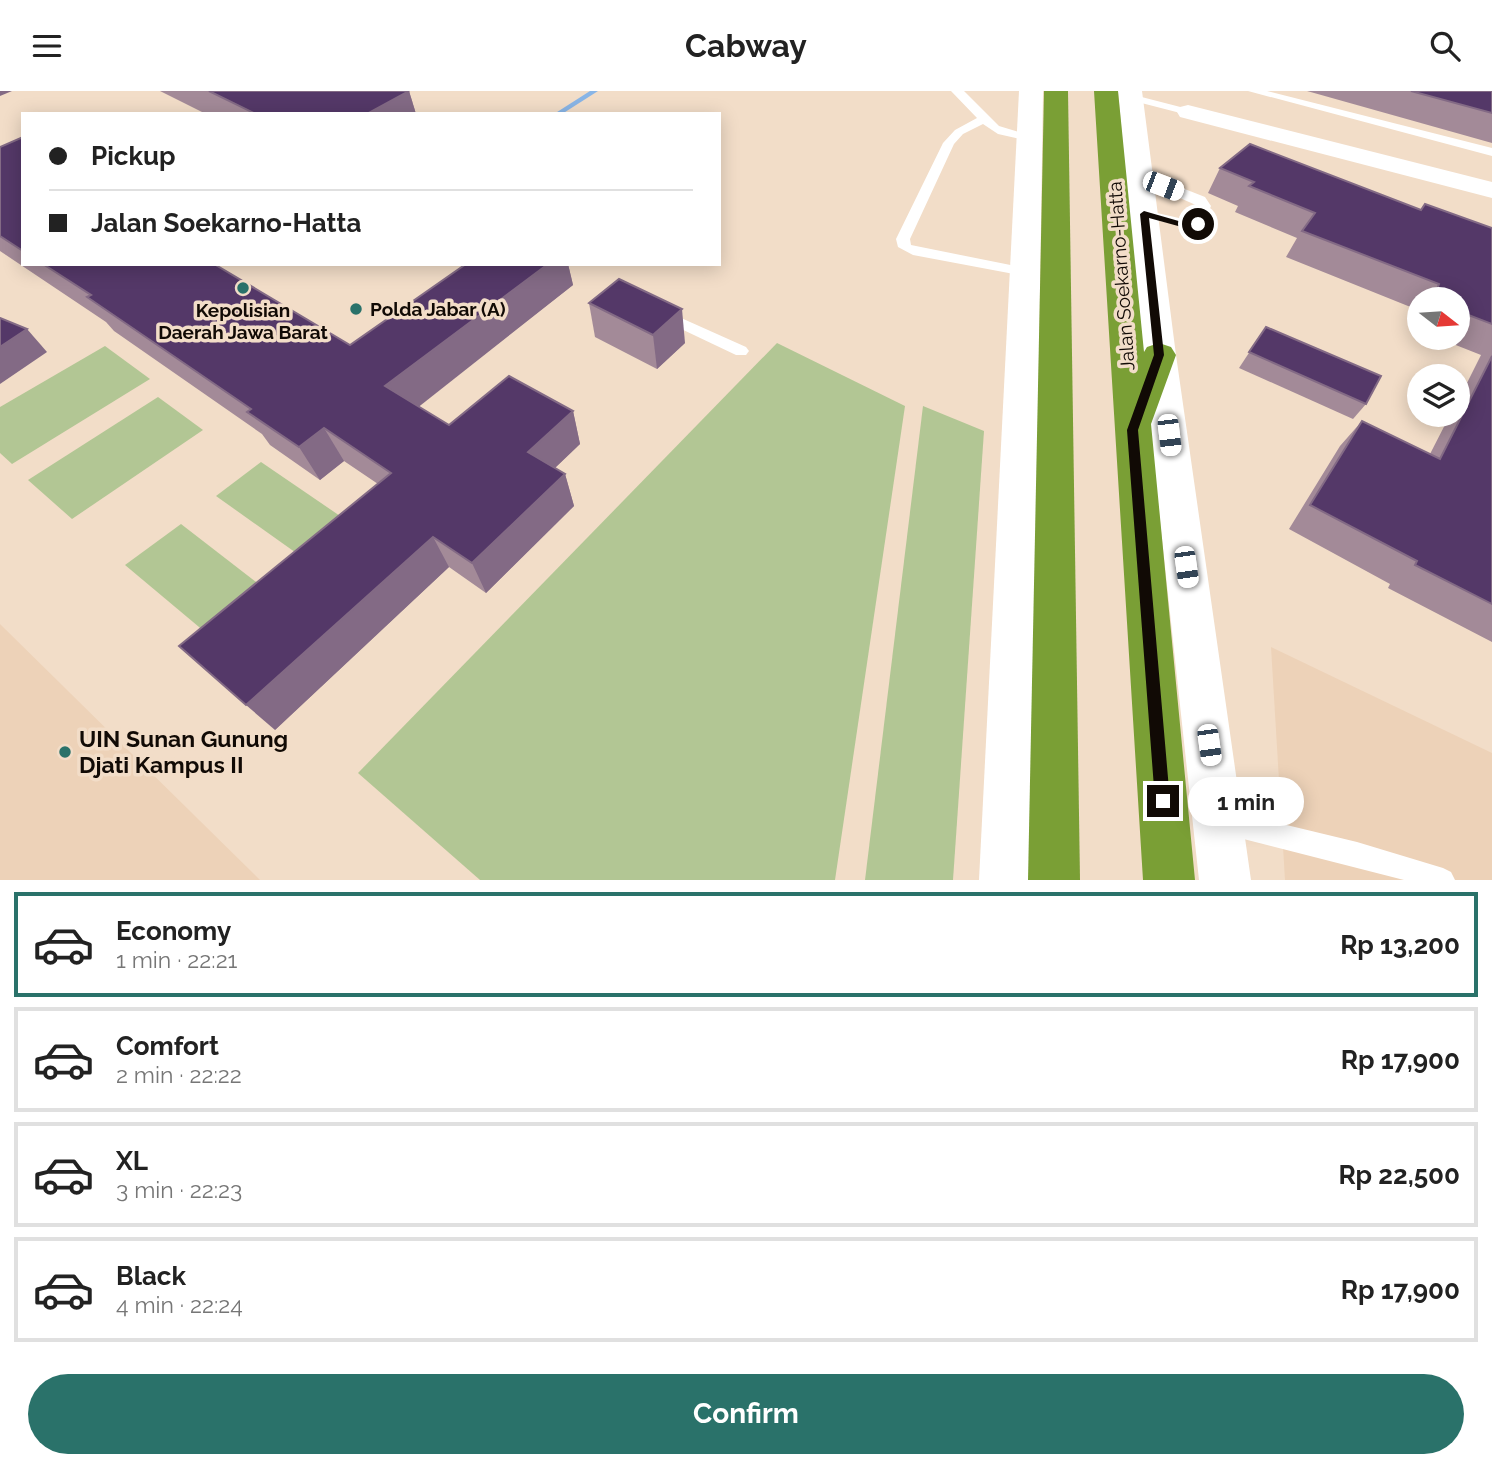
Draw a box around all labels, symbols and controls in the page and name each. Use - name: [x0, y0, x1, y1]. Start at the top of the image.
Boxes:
- icon: menu: [28, 27, 66, 65]
- text: Cabway: [685, 27, 807, 64]
- icon: search: [1426, 27, 1464, 65]
- text: Pickup: [91, 141, 176, 171]
- car: [1140, 169, 1187, 203]
- street label: Jalan Soekarno-Hatta: [1103, 181, 1139, 371]
- text: Jalan Soekarno-Hatta: [91, 208, 361, 238]
- route start: [1182, 208, 1214, 240]
- marker: Kepolisian Daerah Jawa Barat: [235, 280, 251, 296]
- north arrow: [1407, 287, 1470, 350]
- map controls: [1407, 287, 1470, 427]
- place label: Polda Jabar (A): [370, 298, 506, 320]
- place label: Kepolisian Daerah Jawa Barat: [158, 299, 328, 343]
- marker: Polda Jabar (A): [348, 301, 364, 317]
- button: layers: [1407, 364, 1470, 427]
- car: [1157, 413, 1182, 457]
- car: [1173, 545, 1200, 589]
- car: [1196, 723, 1223, 767]
- place label: UIN Sunan Gunung Djati Kampus II: [79, 725, 288, 778]
- marker: UIN Sunan Gunung Djati Kampus II: [57, 744, 73, 760]
- callout: 1 min: [1188, 777, 1303, 825]
- route end: [1147, 785, 1179, 817]
- text: 1 min: [1217, 788, 1275, 815]
- icon: car: [32, 913, 95, 976]
- text: Economy: [116, 916, 231, 946]
- text: Rp 13,200: [1340, 930, 1460, 960]
- text: 1 min · 22:21: [116, 946, 237, 973]
- icon: car: [32, 1028, 95, 1091]
- text: Comfort: [116, 1031, 219, 1061]
- text: Rp 17,900: [1341, 1045, 1460, 1075]
- text: 2 min · 22:22: [116, 1061, 242, 1088]
- icon: car: [32, 1143, 95, 1206]
- text: XL: [116, 1146, 148, 1176]
- text: Rp 22,500: [1338, 1160, 1460, 1190]
- text: 3 min · 22:23: [116, 1176, 242, 1203]
- icon: car: [32, 1258, 95, 1321]
- text: Black: [116, 1261, 186, 1291]
- text: Rp 17,900: [1341, 1275, 1460, 1305]
- text: 4 min · 22:24: [116, 1291, 243, 1318]
- button: Confirm: [28, 1374, 1464, 1454]

